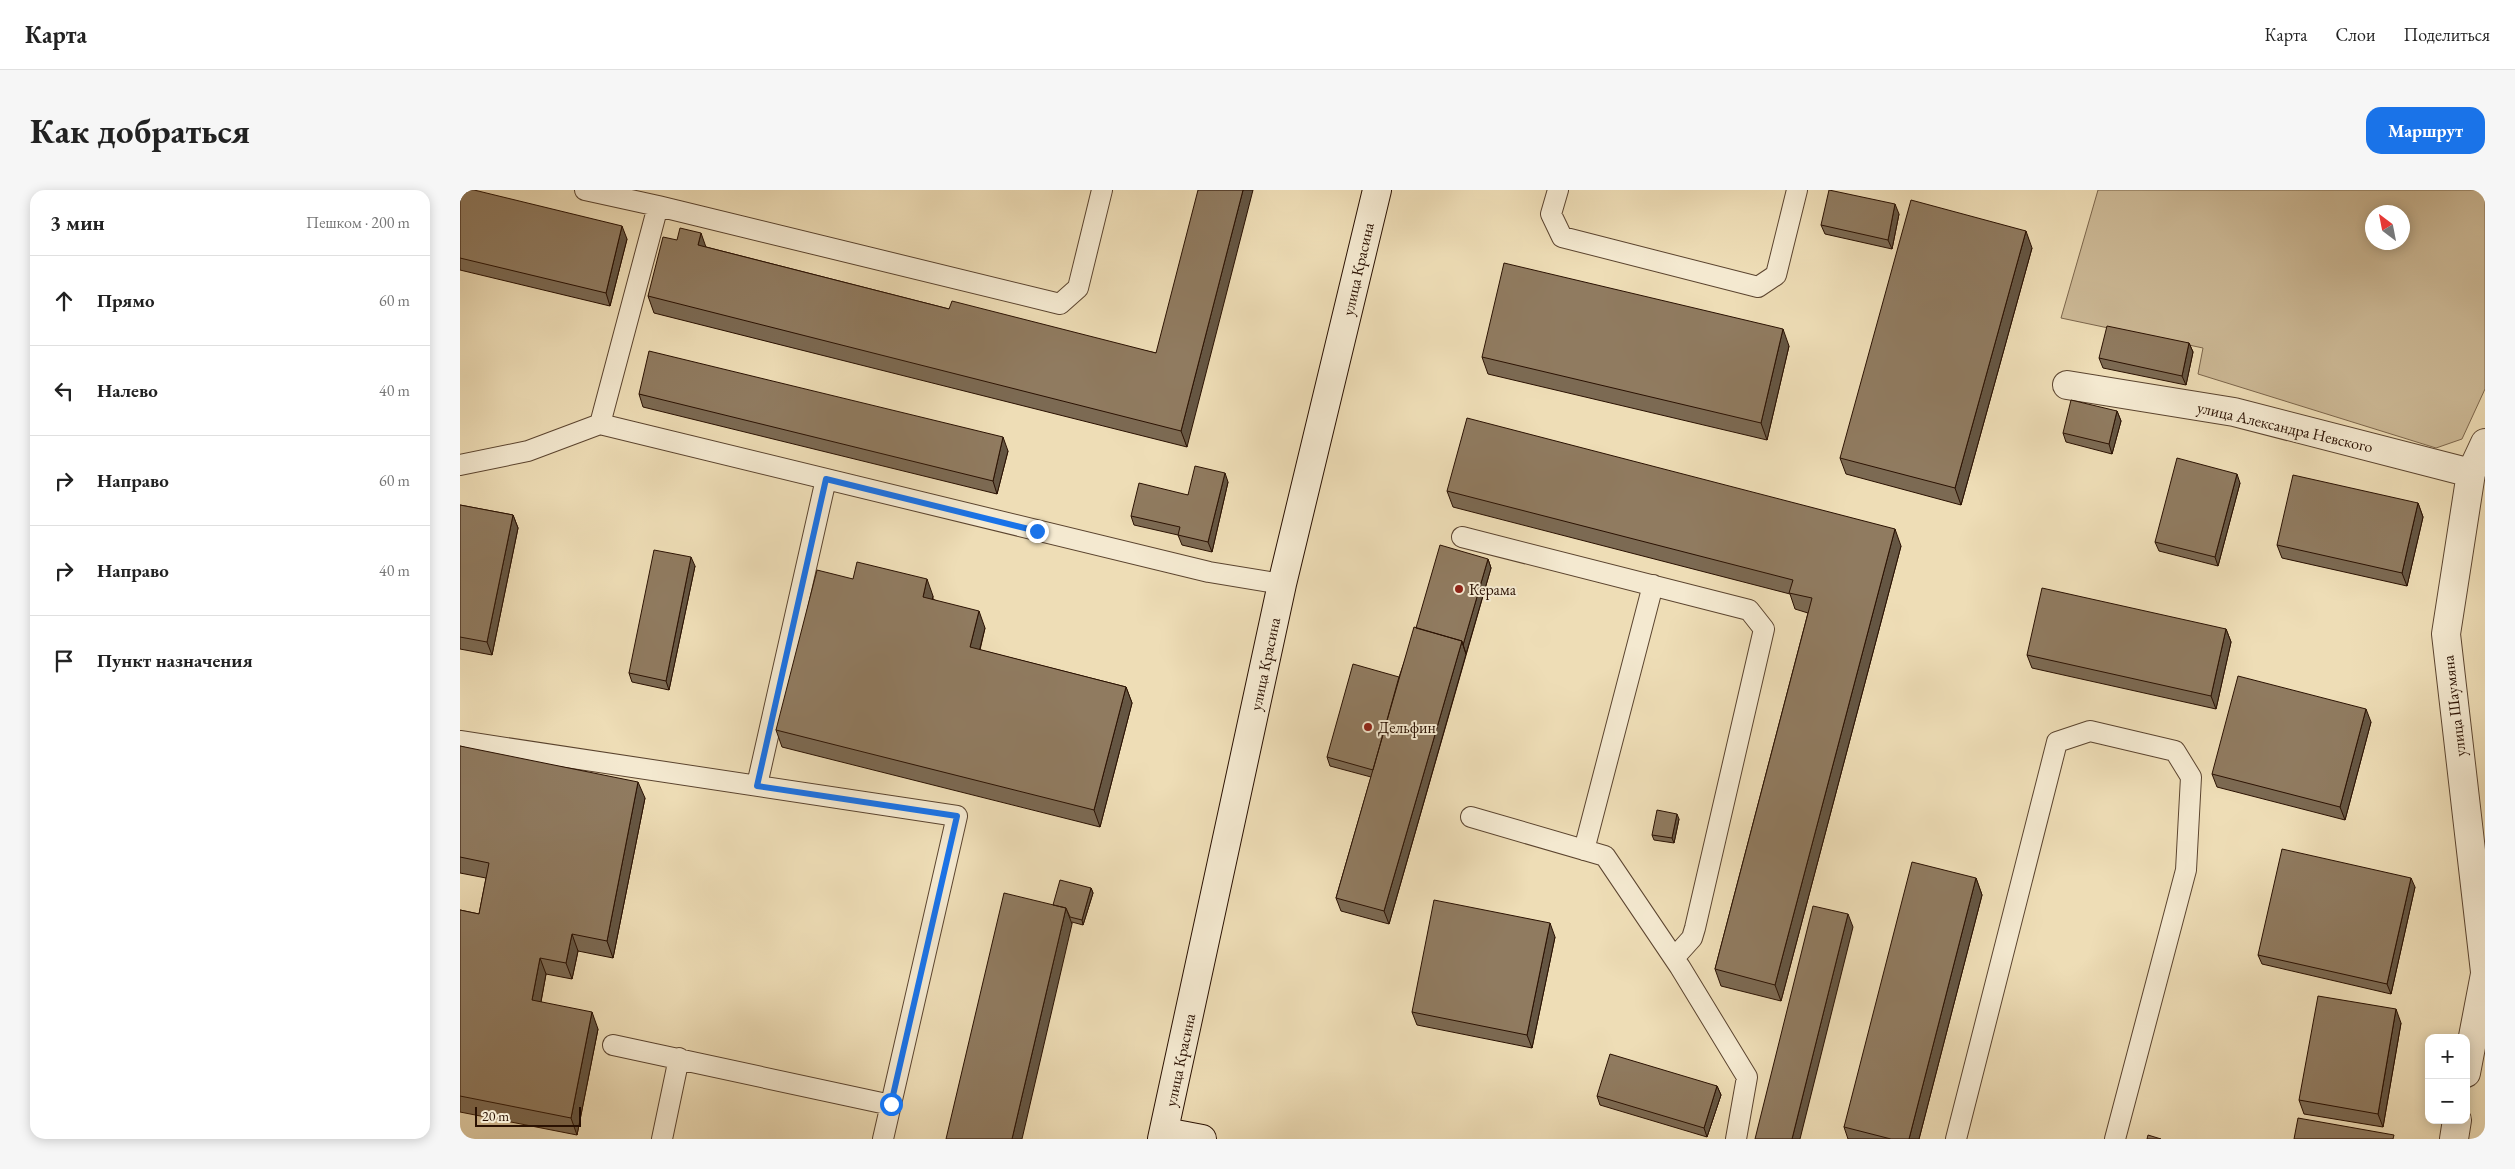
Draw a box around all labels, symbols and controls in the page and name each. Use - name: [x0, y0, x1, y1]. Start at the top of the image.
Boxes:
- text: Карта: [25, 19, 87, 50]
- text: Карта: [2265, 23, 2308, 46]
- text: Слои: [2336, 23, 2375, 46]
- text: Поделиться: [2403, 23, 2490, 46]
- button: Маршрут: [2366, 107, 2485, 154]
- text: Как добраться: [30, 108, 250, 153]
- north arrow: [2365, 205, 2410, 250]
- text: 3 мин: [50, 209, 105, 236]
- text: Пешком · 200 m: [306, 212, 410, 233]
- street label: улица Красина: [1337, 220, 1379, 318]
- icon: ahead: [50, 287, 78, 315]
- text: Прямо: [97, 288, 155, 313]
- text: 60 m: [379, 290, 410, 311]
- icon: left: [50, 377, 78, 405]
- text: Налево: [97, 378, 158, 403]
- text: 40 m: [379, 380, 410, 401]
- street label: улица Александра Невского: [2195, 397, 2375, 457]
- icon: right: [50, 467, 78, 495]
- text: Направо: [97, 468, 169, 493]
- text: 60 m: [379, 470, 410, 491]
- route end: [1026, 520, 1049, 543]
- icon: right: [50, 557, 78, 585]
- text: Направо: [97, 558, 169, 583]
- text: 40 m: [379, 560, 410, 581]
- place label: Керама: [1469, 579, 1517, 600]
- marker: Керама: [1453, 583, 1465, 595]
- street label: улица Красина: [1245, 615, 1285, 713]
- icon: arrive: [50, 647, 78, 675]
- text: Пункт назначения: [97, 648, 253, 673]
- street label: улица Шаумяна: [2437, 653, 2471, 758]
- place label: Дельфин: [1378, 717, 1436, 738]
- marker: Дельфин: [1362, 721, 1374, 733]
- street label: улица Красина: [1160, 1011, 1200, 1109]
- map controls: [2425, 1034, 2470, 1124]
- button: +: [2425, 1034, 2470, 1079]
- button: −: [2425, 1079, 2470, 1124]
- route start: [880, 1093, 903, 1116]
- scale bar: [475, 1104, 581, 1127]
- text: 20 m: [482, 1107, 509, 1125]

